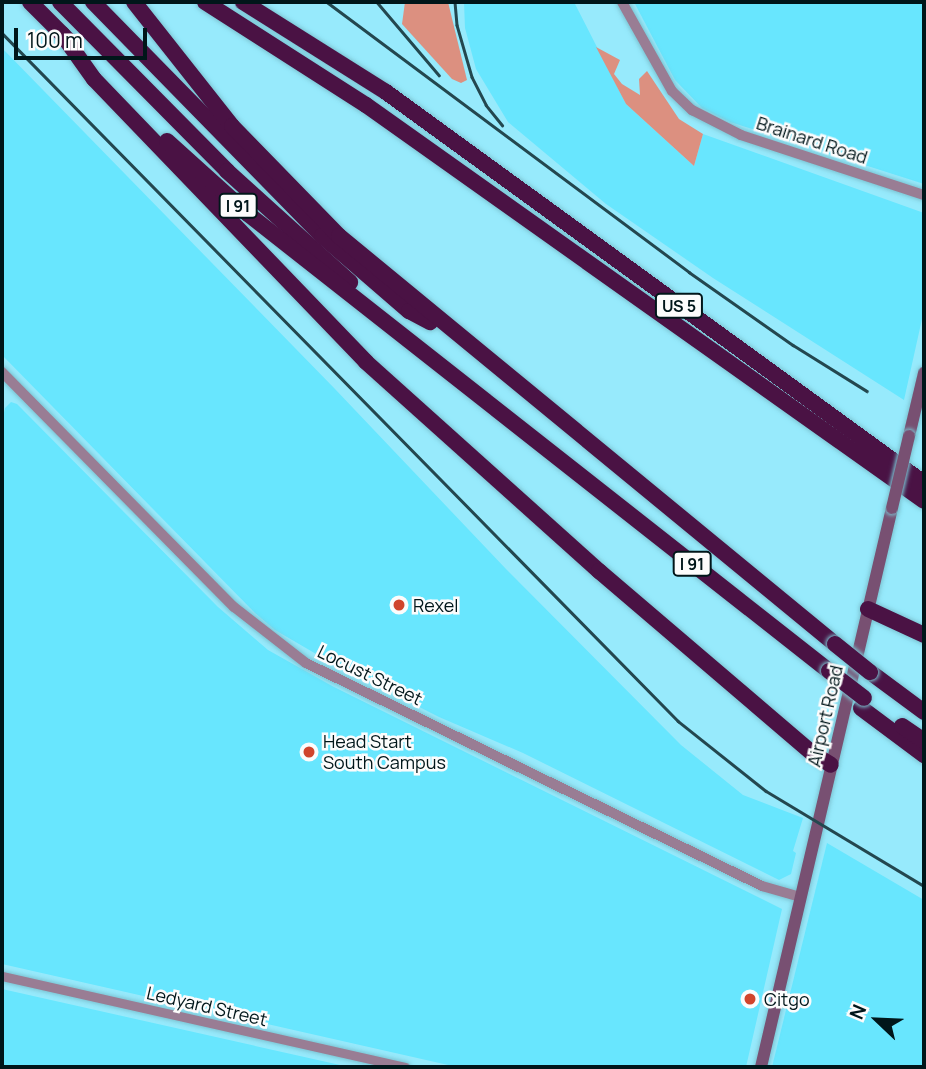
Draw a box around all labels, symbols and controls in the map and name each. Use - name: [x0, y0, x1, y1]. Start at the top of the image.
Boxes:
- scale bar: [18, 14, 150, 58]
- text: 100 m: [27, 26, 83, 54]
- street label: Brainard Road: [754, 112, 870, 168]
- road number: I 91: [217, 194, 259, 218]
- road number: US 5: [654, 294, 704, 318]
- road number: I 91: [671, 552, 713, 576]
- place label: Rexel: [413, 594, 458, 616]
- marker: Rexel: [391, 597, 407, 613]
- street label: Locust Street: [314, 640, 426, 710]
- street label: Airport Road: [803, 663, 847, 769]
- place label: Head Start South Campus: [323, 731, 446, 774]
- marker: Head Start South Campus: [301, 744, 317, 760]
- street label: Ledyard Street: [145, 982, 269, 1030]
- north arrow: [842, 985, 912, 1055]
- place label: Citgo: [764, 988, 810, 1010]
- marker: Citgo: [742, 991, 758, 1007]
- text: N: [843, 1000, 872, 1023]

